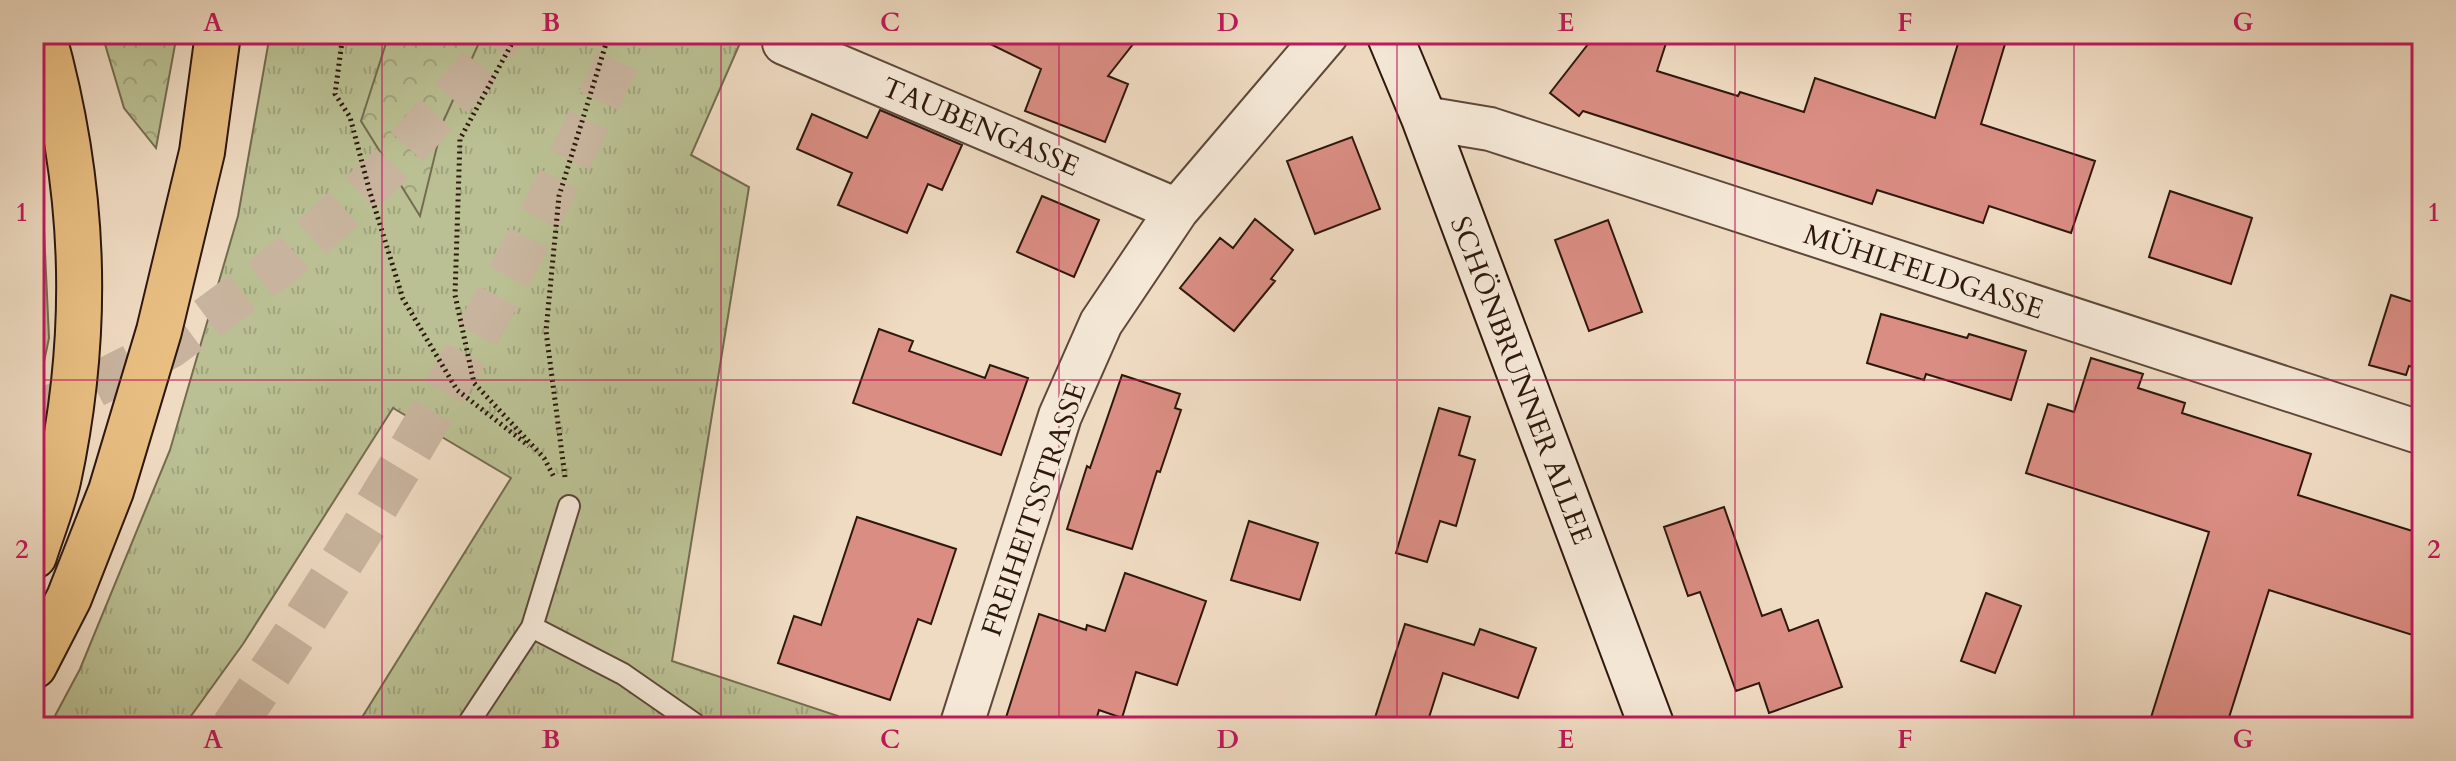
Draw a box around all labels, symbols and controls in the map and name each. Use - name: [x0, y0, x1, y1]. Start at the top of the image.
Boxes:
- text: A: [203, 5, 223, 40]
- text: B: [542, 5, 560, 40]
- text: C: [880, 5, 900, 40]
- text: D: [1217, 5, 1239, 40]
- text: E: [1558, 5, 1574, 40]
- text: F: [1897, 5, 1913, 40]
- text: G: [2232, 5, 2254, 40]
- street label: TAUBENGASSE: [876, 68, 1085, 186]
- text: 1: [15, 195, 29, 230]
- text: 1: [2427, 195, 2441, 230]
- street label: SCHÖNBRUNNER ALLEE: [1441, 211, 1601, 550]
- street label: MÜHLFELDGASSE: [1799, 215, 2048, 329]
- street label: FREIHEITSSTRASSE: [973, 377, 1095, 641]
- text: 2: [15, 532, 29, 567]
- text: 2: [2427, 532, 2441, 567]
- text: A: [203, 722, 223, 757]
- text: B: [542, 722, 560, 757]
- text: C: [880, 722, 900, 757]
- text: D: [1217, 722, 1239, 757]
- text: E: [1558, 722, 1574, 757]
- text: F: [1897, 722, 1913, 757]
- text: G: [2232, 722, 2254, 757]

